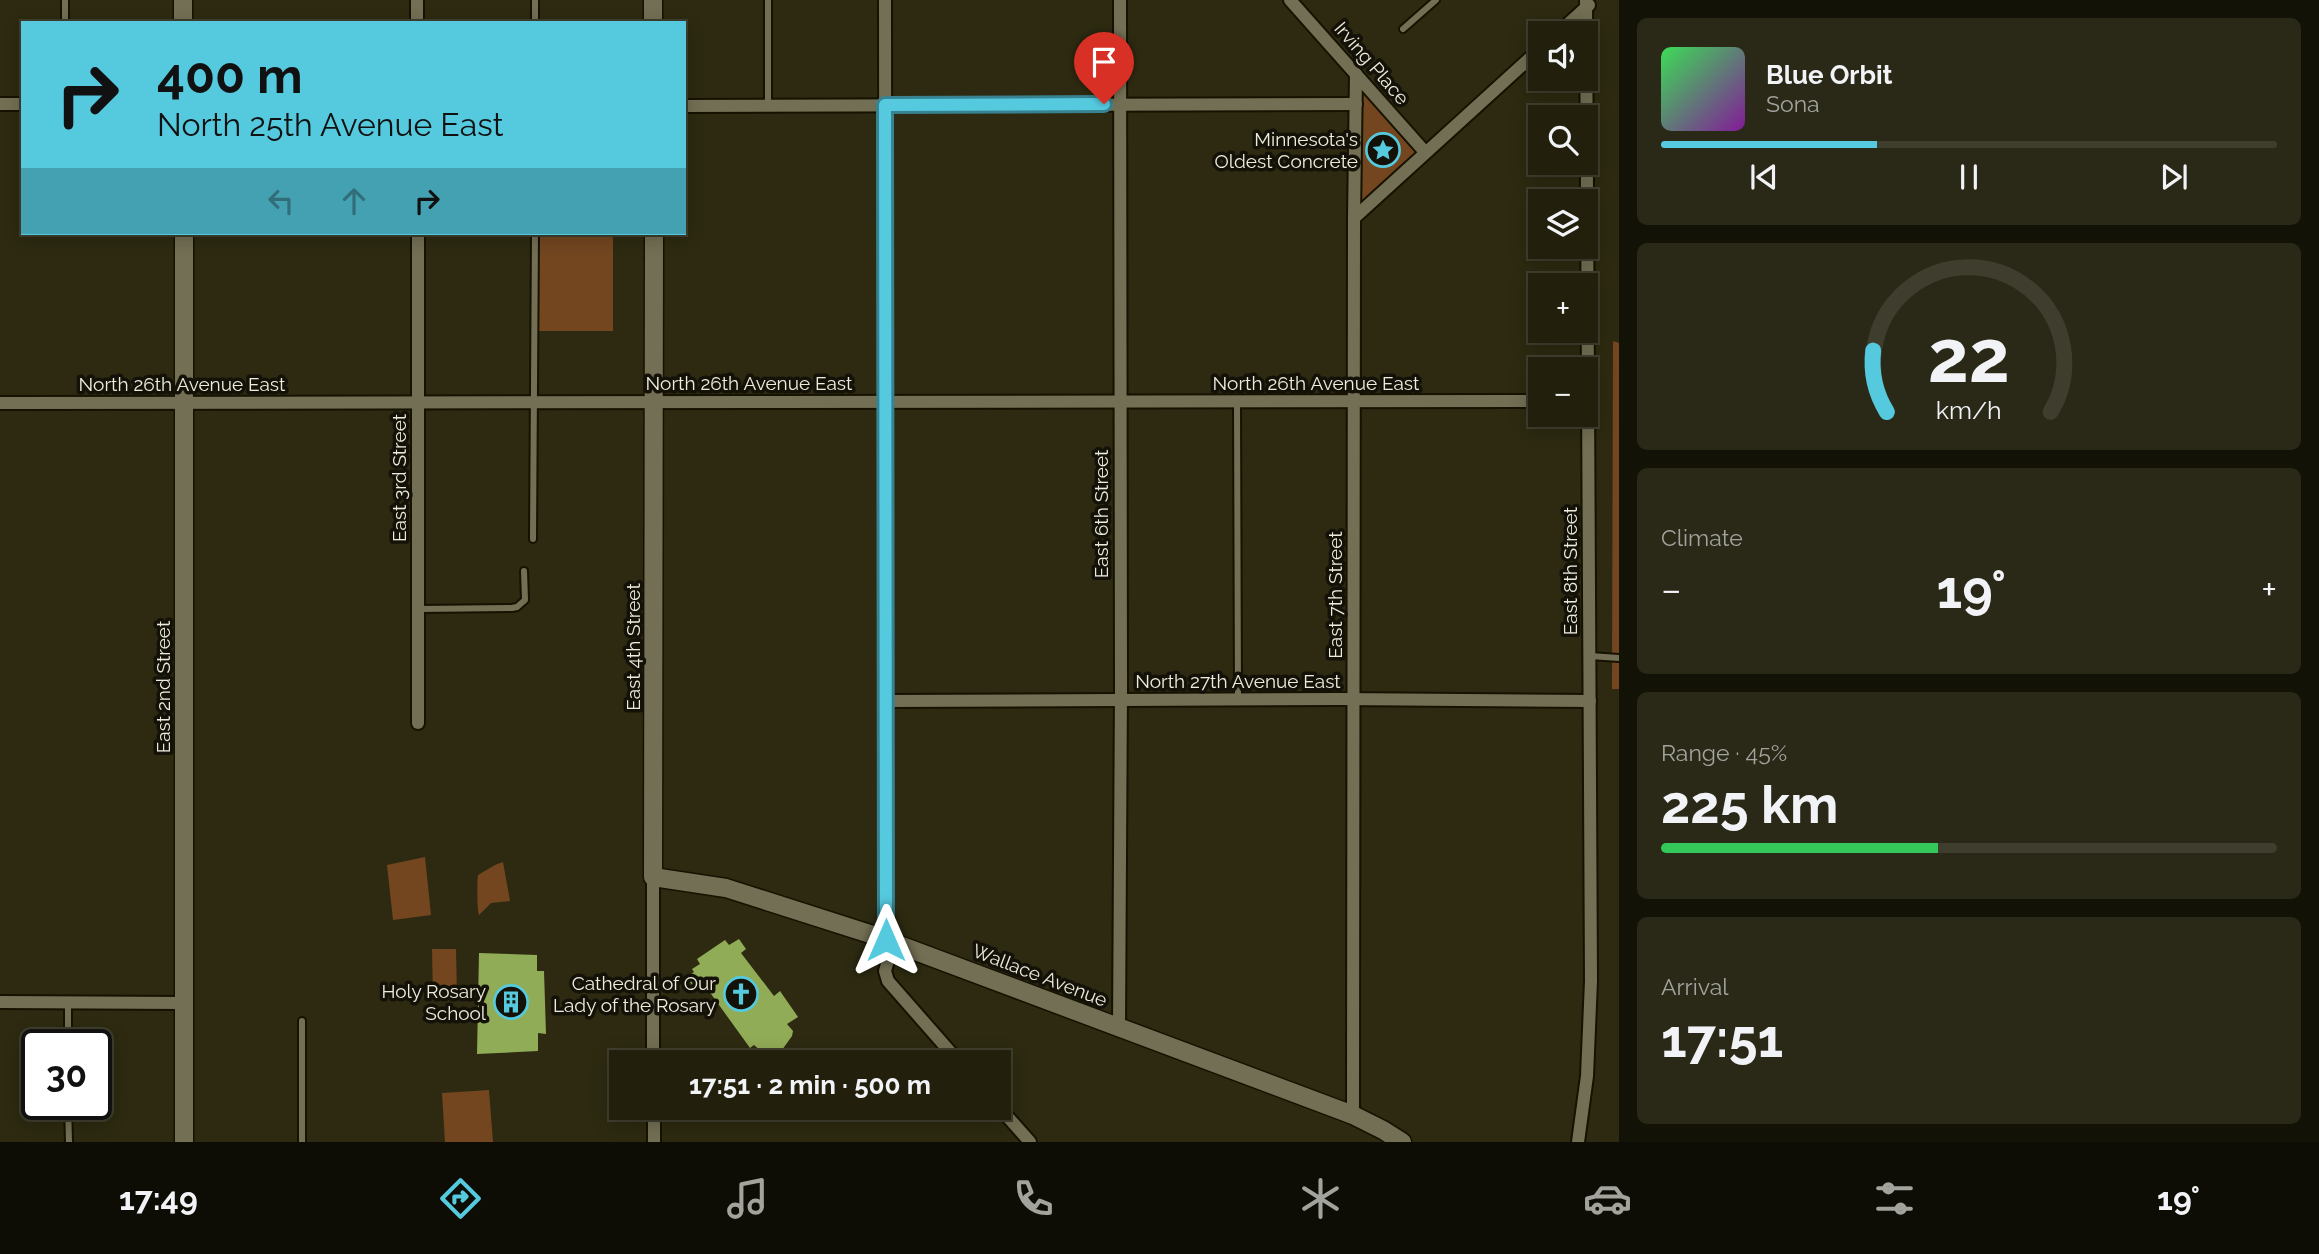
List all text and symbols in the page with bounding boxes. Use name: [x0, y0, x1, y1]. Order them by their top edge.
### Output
street label: Irving Place: [1330, 17, 1414, 109]
map controls: [1528, 21, 1598, 427]
button: sound: [1528, 21, 1598, 91]
pin: [1074, 32, 1134, 104]
icon: arrive: [1085, 43, 1123, 81]
text: 400 m: [157, 47, 303, 104]
icon: right: [42, 49, 133, 140]
text: Blue Orbit: [1766, 60, 1893, 90]
text: Sona: [1766, 90, 1820, 117]
button: search: [1528, 105, 1598, 175]
text: North 25th Avenue East: [157, 106, 503, 143]
place label: Minnesota's Oldest Concrete: [1215, 128, 1358, 172]
place icon: Minnesota's Oldest Concrete: [1364, 131, 1402, 169]
icon: previous: [1745, 158, 1783, 196]
icon: pause: [1950, 158, 1988, 196]
icon: next: [2155, 158, 2193, 196]
icon: left: [262, 182, 300, 220]
icon: ahead: [335, 182, 373, 220]
icon: right: [408, 182, 446, 220]
button: layers: [1528, 189, 1598, 259]
button: +: [1528, 273, 1598, 343]
text: 22: [1928, 315, 2010, 400]
button: −: [1528, 357, 1598, 427]
street label: North 26th Avenue East: [646, 372, 853, 394]
street label: North 26th Avenue East: [1213, 372, 1420, 394]
street label: North 26th Avenue East: [79, 373, 286, 395]
text: km/h: [1936, 395, 2002, 425]
street label: East 3rd Street: [388, 413, 410, 542]
street label: East 6th Street: [1090, 449, 1112, 578]
street label: East 8th Street: [1559, 506, 1581, 635]
text: Climate: [1661, 524, 1743, 551]
street label: East 7th Street: [1324, 531, 1346, 659]
text: 19°: [1937, 559, 2006, 620]
text: −: [1661, 567, 1681, 612]
text: +: [2261, 567, 2277, 612]
street label: East 4th Street: [622, 583, 644, 711]
street label: East 2nd Street: [152, 620, 174, 753]
street label: North 27th Avenue East: [1135, 670, 1341, 692]
text: Range · 45%: [1661, 739, 1787, 766]
text: 225 km: [1661, 774, 1838, 835]
position arrow: [849, 903, 923, 977]
street label: Wallace Avenue: [970, 939, 1110, 1011]
place label: Cathedral of Our Lady of the Rosary: [553, 972, 716, 1016]
text: Arrival: [1661, 973, 1728, 1000]
church icon: Cathedral of Our Lady of the Rosary: [722, 975, 760, 1013]
place label: Holy Rosary School: [381, 980, 487, 1024]
building icon: Holy Rosary School: [492, 983, 530, 1021]
text: 17:51: [1661, 1008, 1783, 1069]
speed limit sign: 30: [21, 1029, 112, 1120]
text: 17:51 · 2 min · 500 m: [689, 1070, 931, 1100]
icon: directions: [436, 1174, 485, 1223]
icon: music: [723, 1174, 772, 1223]
icon: phone: [1009, 1174, 1058, 1223]
icon: climate: [1296, 1174, 1345, 1223]
icon: car: [1583, 1174, 1632, 1223]
icon: filters: [1870, 1174, 1919, 1223]
text: 17:49: [119, 1180, 198, 1217]
text: 19°: [2157, 1180, 2200, 1217]

